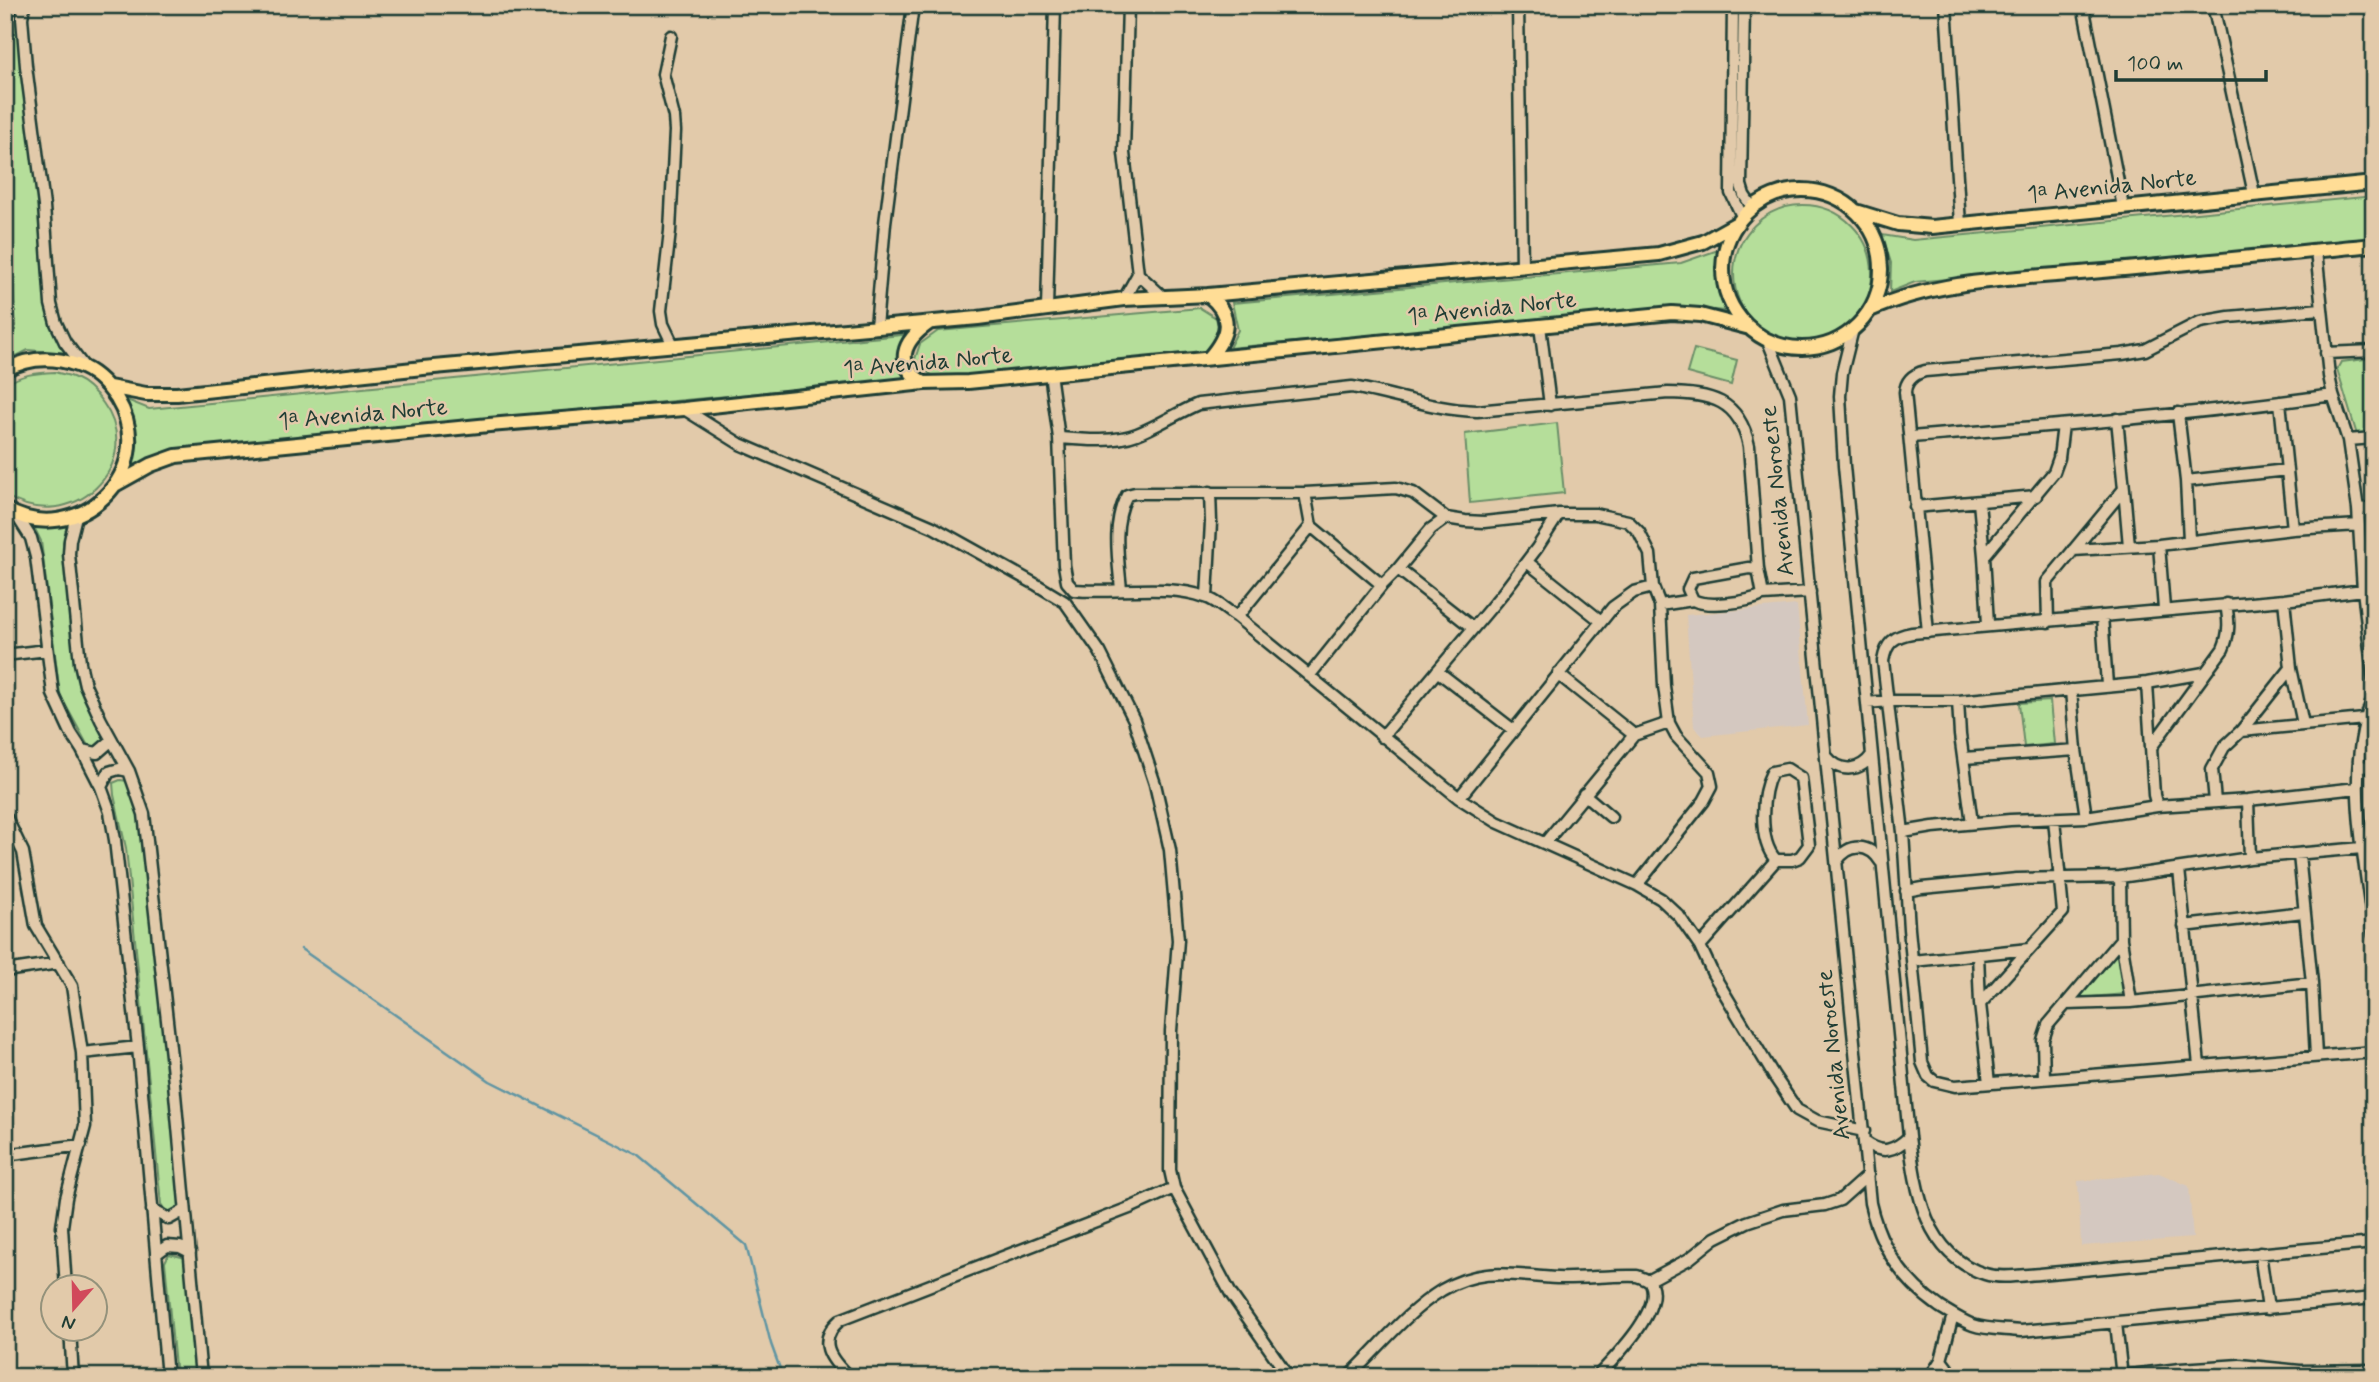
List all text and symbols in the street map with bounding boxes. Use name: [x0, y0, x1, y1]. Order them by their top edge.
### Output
scale bar: [2116, 38, 2267, 82]
text: 100 m: [2127, 50, 2183, 78]
street label: 1ᵃ Avenida Norte: [2026, 163, 2198, 211]
street label: 1ᵃ Avenida Norte: [1406, 285, 1578, 333]
street label: 1ᵃ Avenida Norte: [842, 340, 1014, 386]
street label: 1ᵃ Avenida Norte: [277, 392, 449, 438]
street label: Avenida Noroeste: [1754, 404, 1802, 578]
street label: Avenida Noroeste: [1810, 968, 1858, 1142]
north arrow: [38, 1274, 108, 1344]
text: N: [58, 1309, 79, 1336]

